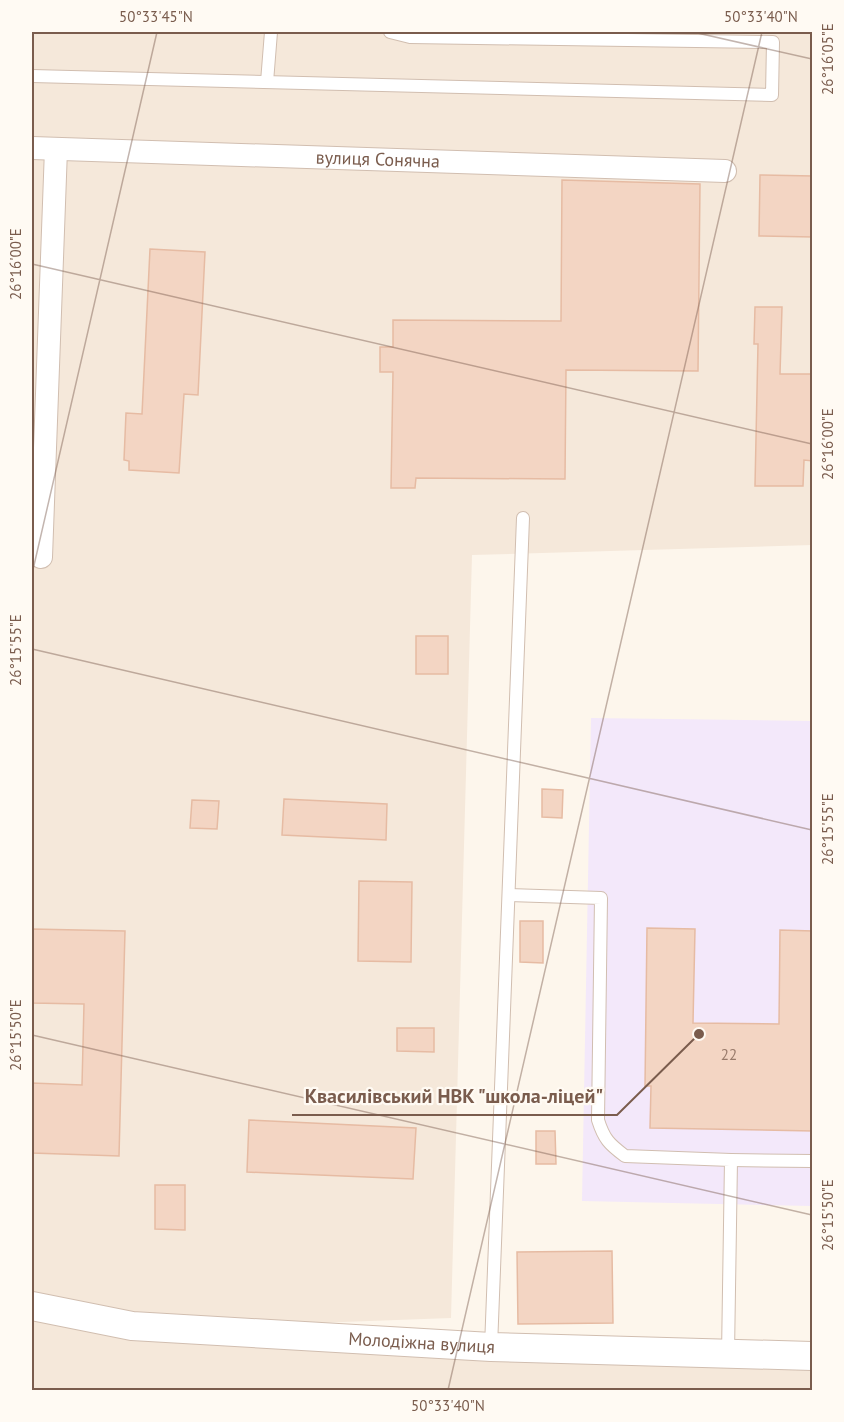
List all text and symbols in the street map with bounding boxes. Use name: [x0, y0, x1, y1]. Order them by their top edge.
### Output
text: 50°33'45"N: [119, 7, 193, 26]
text: 50°33'40"N: [724, 7, 798, 26]
text: 26°16'05"E: [818, 23, 837, 95]
street label: вулиця Сонячна: [315, 145, 440, 173]
text: 26°16'00"E: [6, 228, 25, 300]
text: 26°16'00"E: [818, 408, 837, 480]
text: 26°15'55"E: [6, 614, 25, 686]
text: 26°15'55"E: [818, 793, 837, 865]
text: 26°15'50"E: [6, 999, 25, 1071]
house number: 22: [721, 1045, 737, 1064]
callout: Квасилівський НВК "школа-ліцей": [292, 1077, 617, 1115]
text: Квасилівський НВК "школа-ліцей": [305, 1083, 603, 1109]
text: 26°15'50"E: [818, 1179, 837, 1251]
street label: Молодіжна вулиця: [348, 1327, 495, 1358]
text: 50°33'40"N: [411, 1396, 485, 1415]

